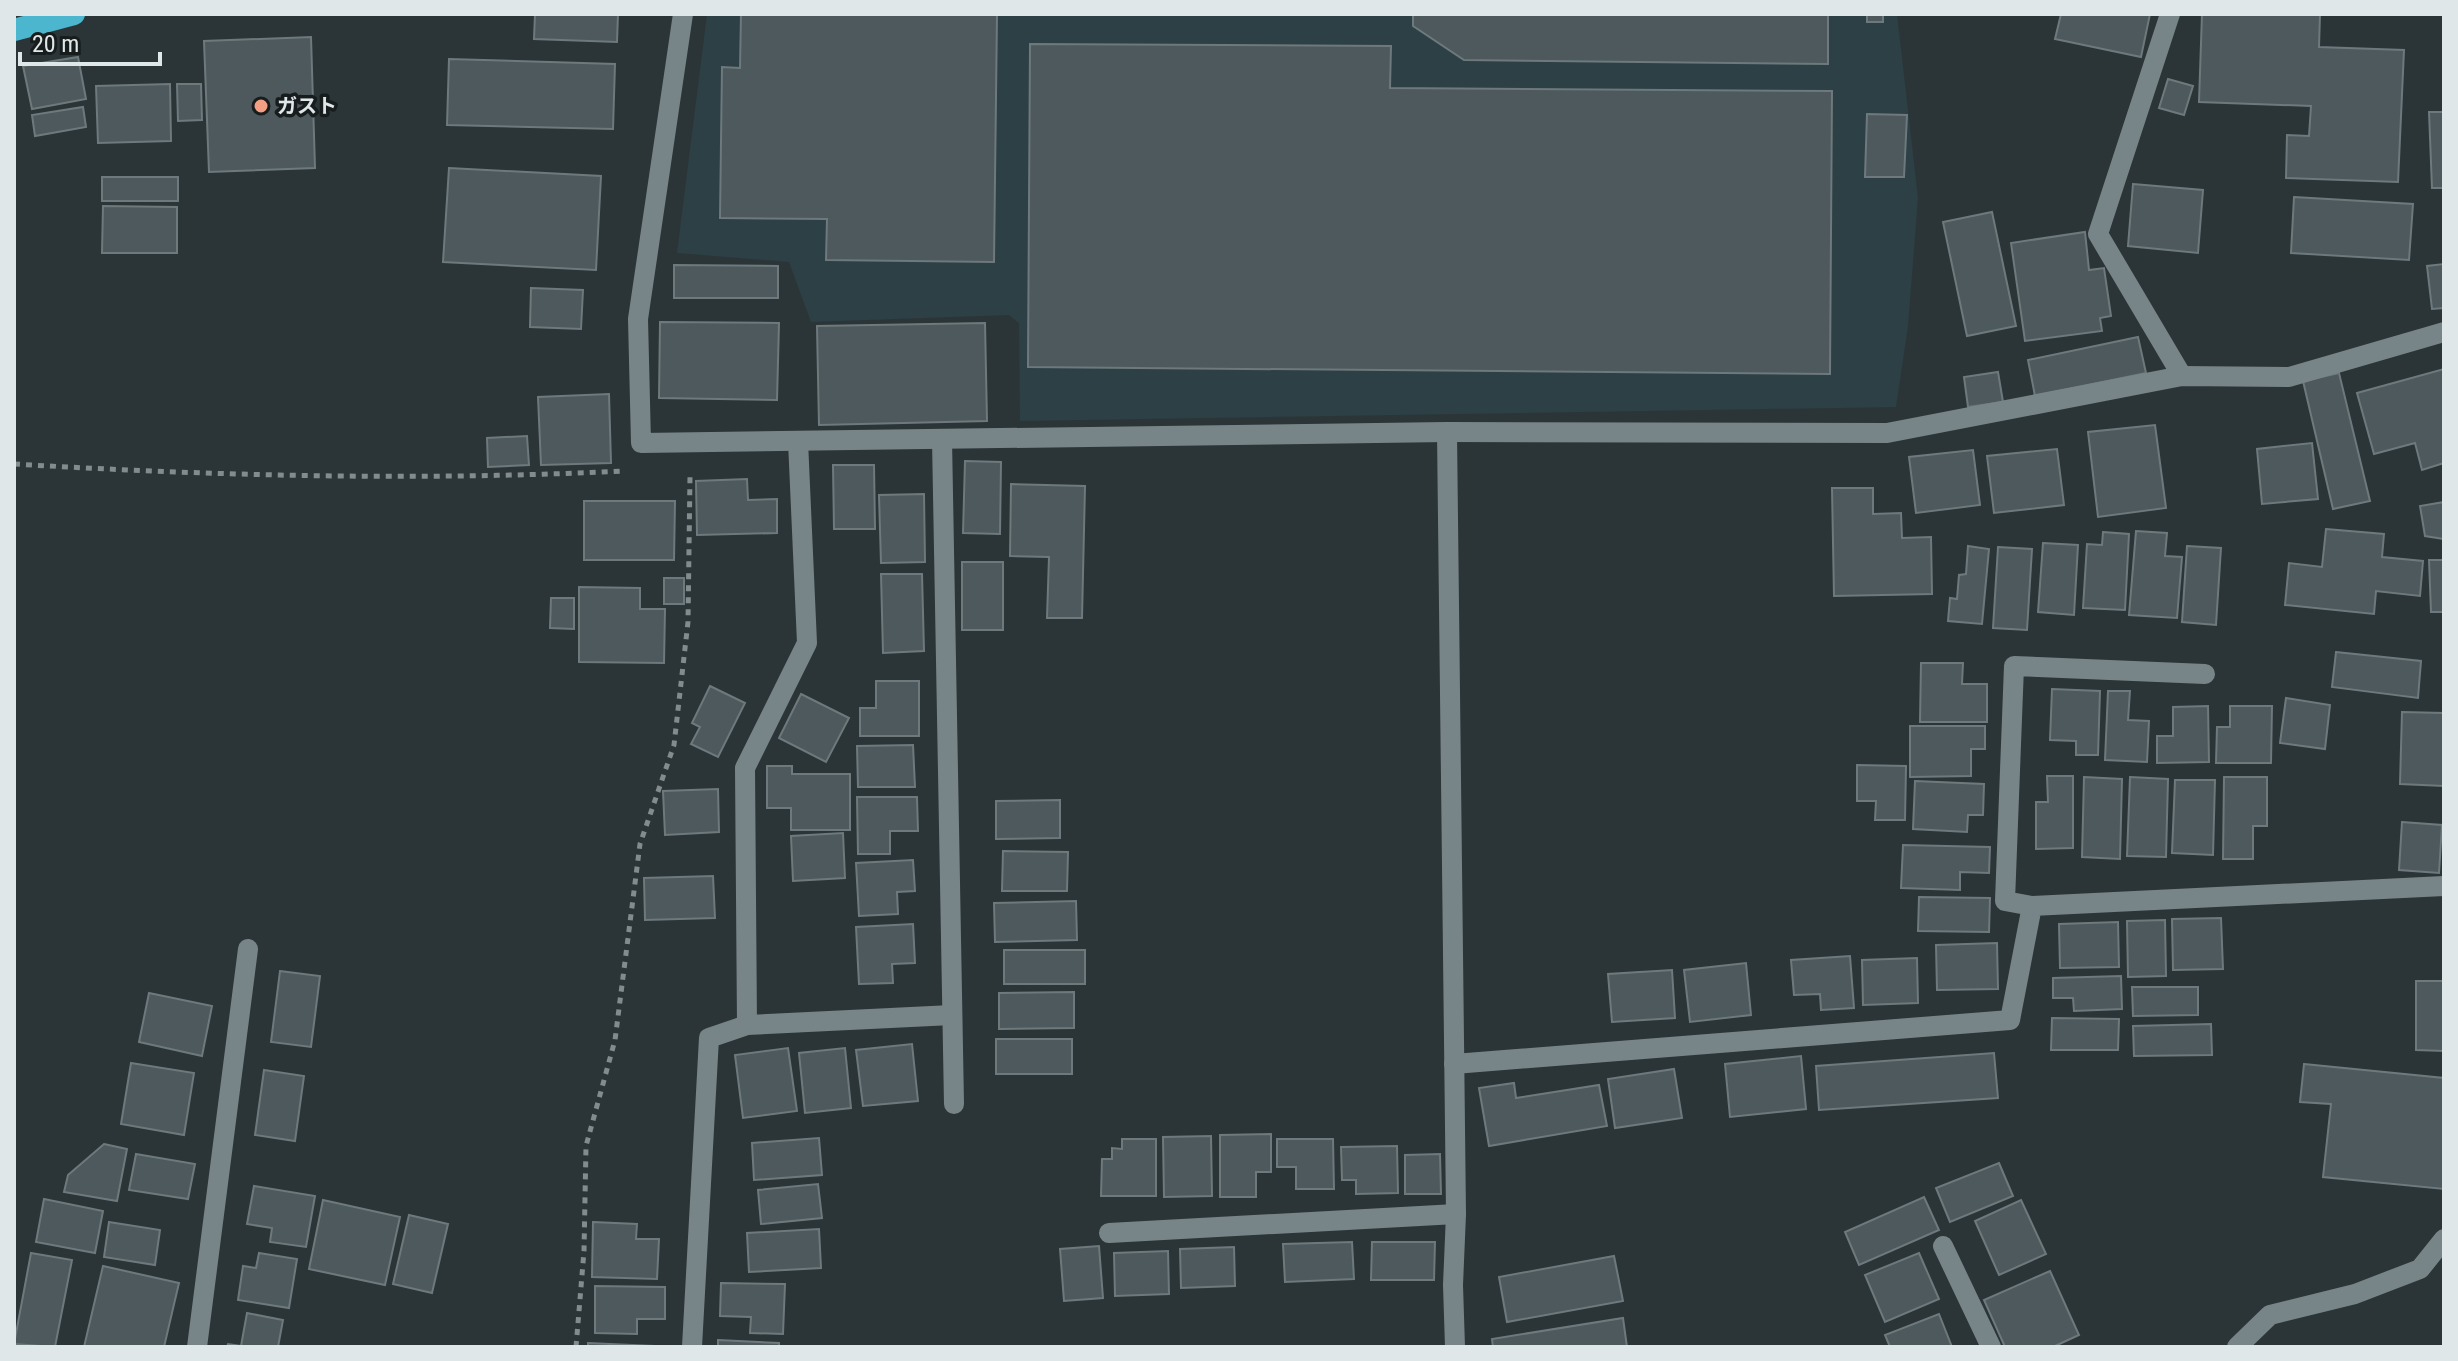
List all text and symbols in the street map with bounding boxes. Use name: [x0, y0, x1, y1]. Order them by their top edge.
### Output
scale bar: [20, 16, 160, 66]
text: 20 m: [32, 30, 79, 58]
place label: ガスト: [277, 94, 337, 118]
marker: ガスト: [252, 97, 270, 115]

